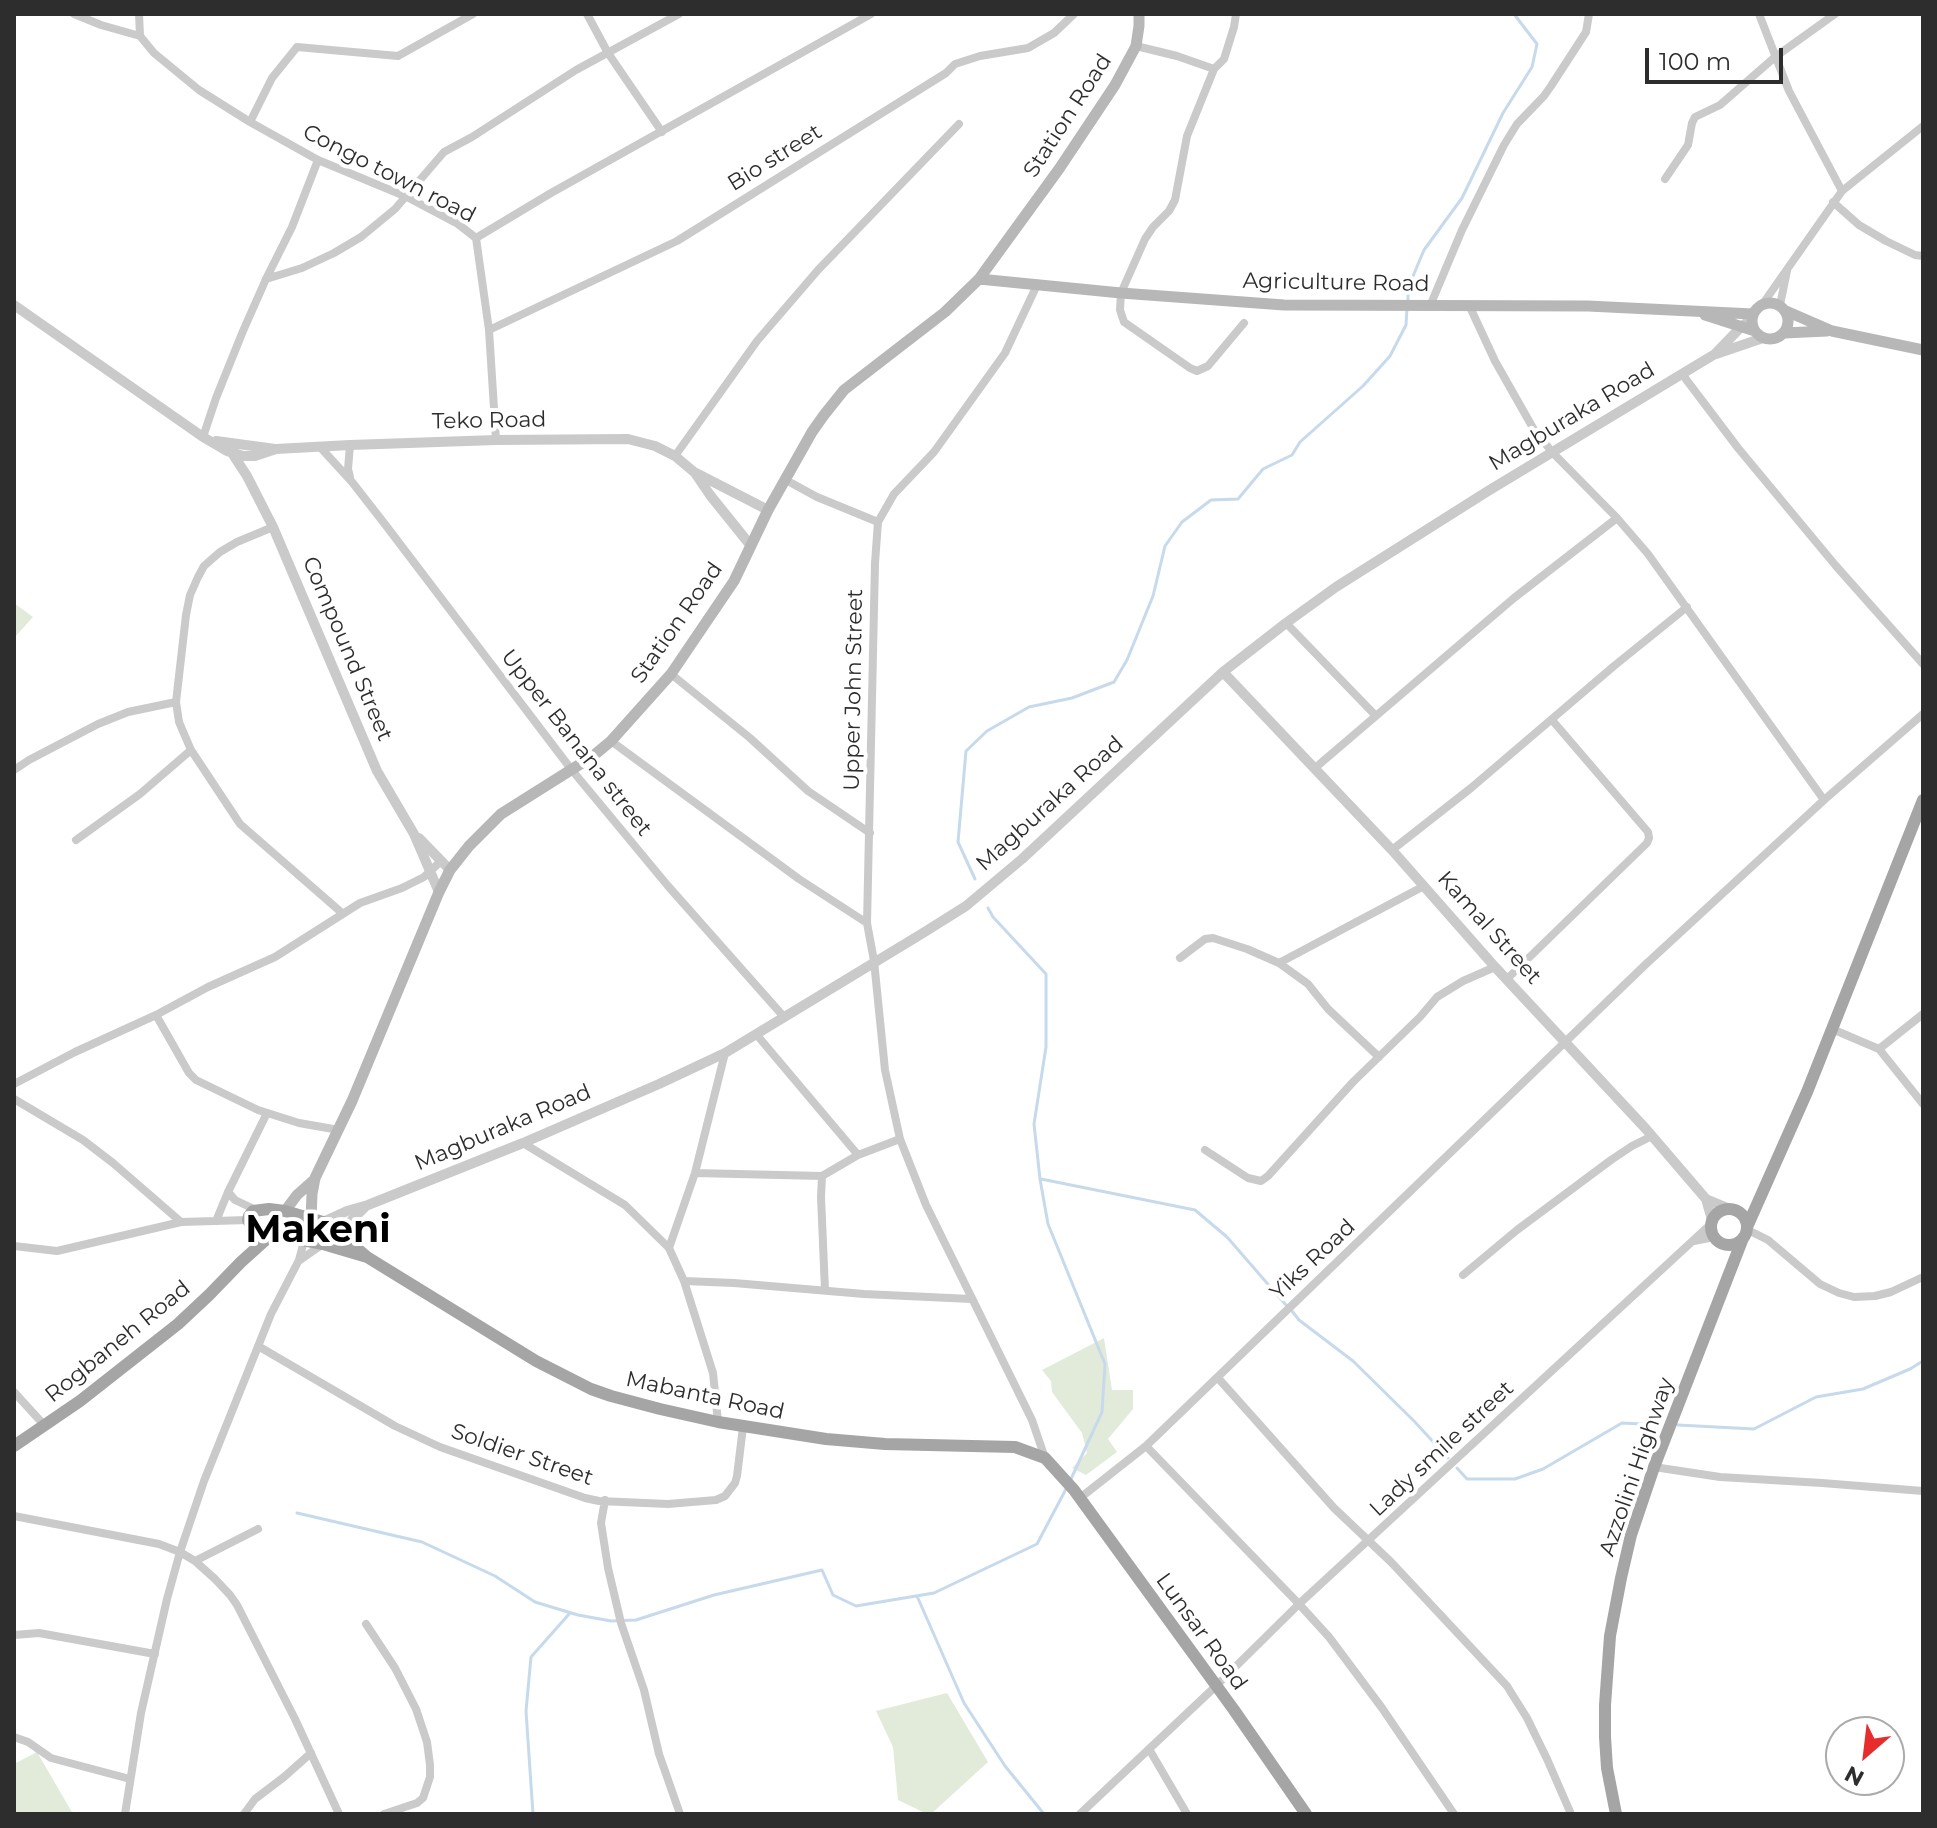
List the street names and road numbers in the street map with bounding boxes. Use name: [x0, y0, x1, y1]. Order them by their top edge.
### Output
street label: Station Road: [1018, 49, 1118, 183]
street label: Congo town road: [298, 119, 480, 229]
street label: Bio street: [723, 119, 827, 197]
street label: Agriculture Road: [1242, 268, 1430, 298]
street label: Magburaka Road: [1484, 357, 1660, 477]
street label: Teko Road: [432, 407, 546, 435]
street label: Compound Street: [296, 553, 398, 745]
street label: Station Road: [626, 557, 728, 689]
street label: Upper John Street: [839, 589, 869, 791]
street label: Upper Banana street: [495, 644, 657, 842]
street label: Magburaka Road: [971, 731, 1129, 877]
street label: Kamal Street: [1431, 866, 1547, 990]
street label: Magburaka Road: [411, 1079, 595, 1177]
street label: Yiks Road: [1265, 1214, 1361, 1306]
street label: Rogbaneh Road: [40, 1275, 196, 1409]
street label: Mabanta Road: [623, 1366, 787, 1426]
street label: Azzolini Highway: [1594, 1374, 1680, 1560]
street label: Lady smile street: [1365, 1376, 1519, 1522]
street label: Soldier Street: [448, 1418, 596, 1492]
street label: Lunsar Road: [1150, 1568, 1252, 1696]

